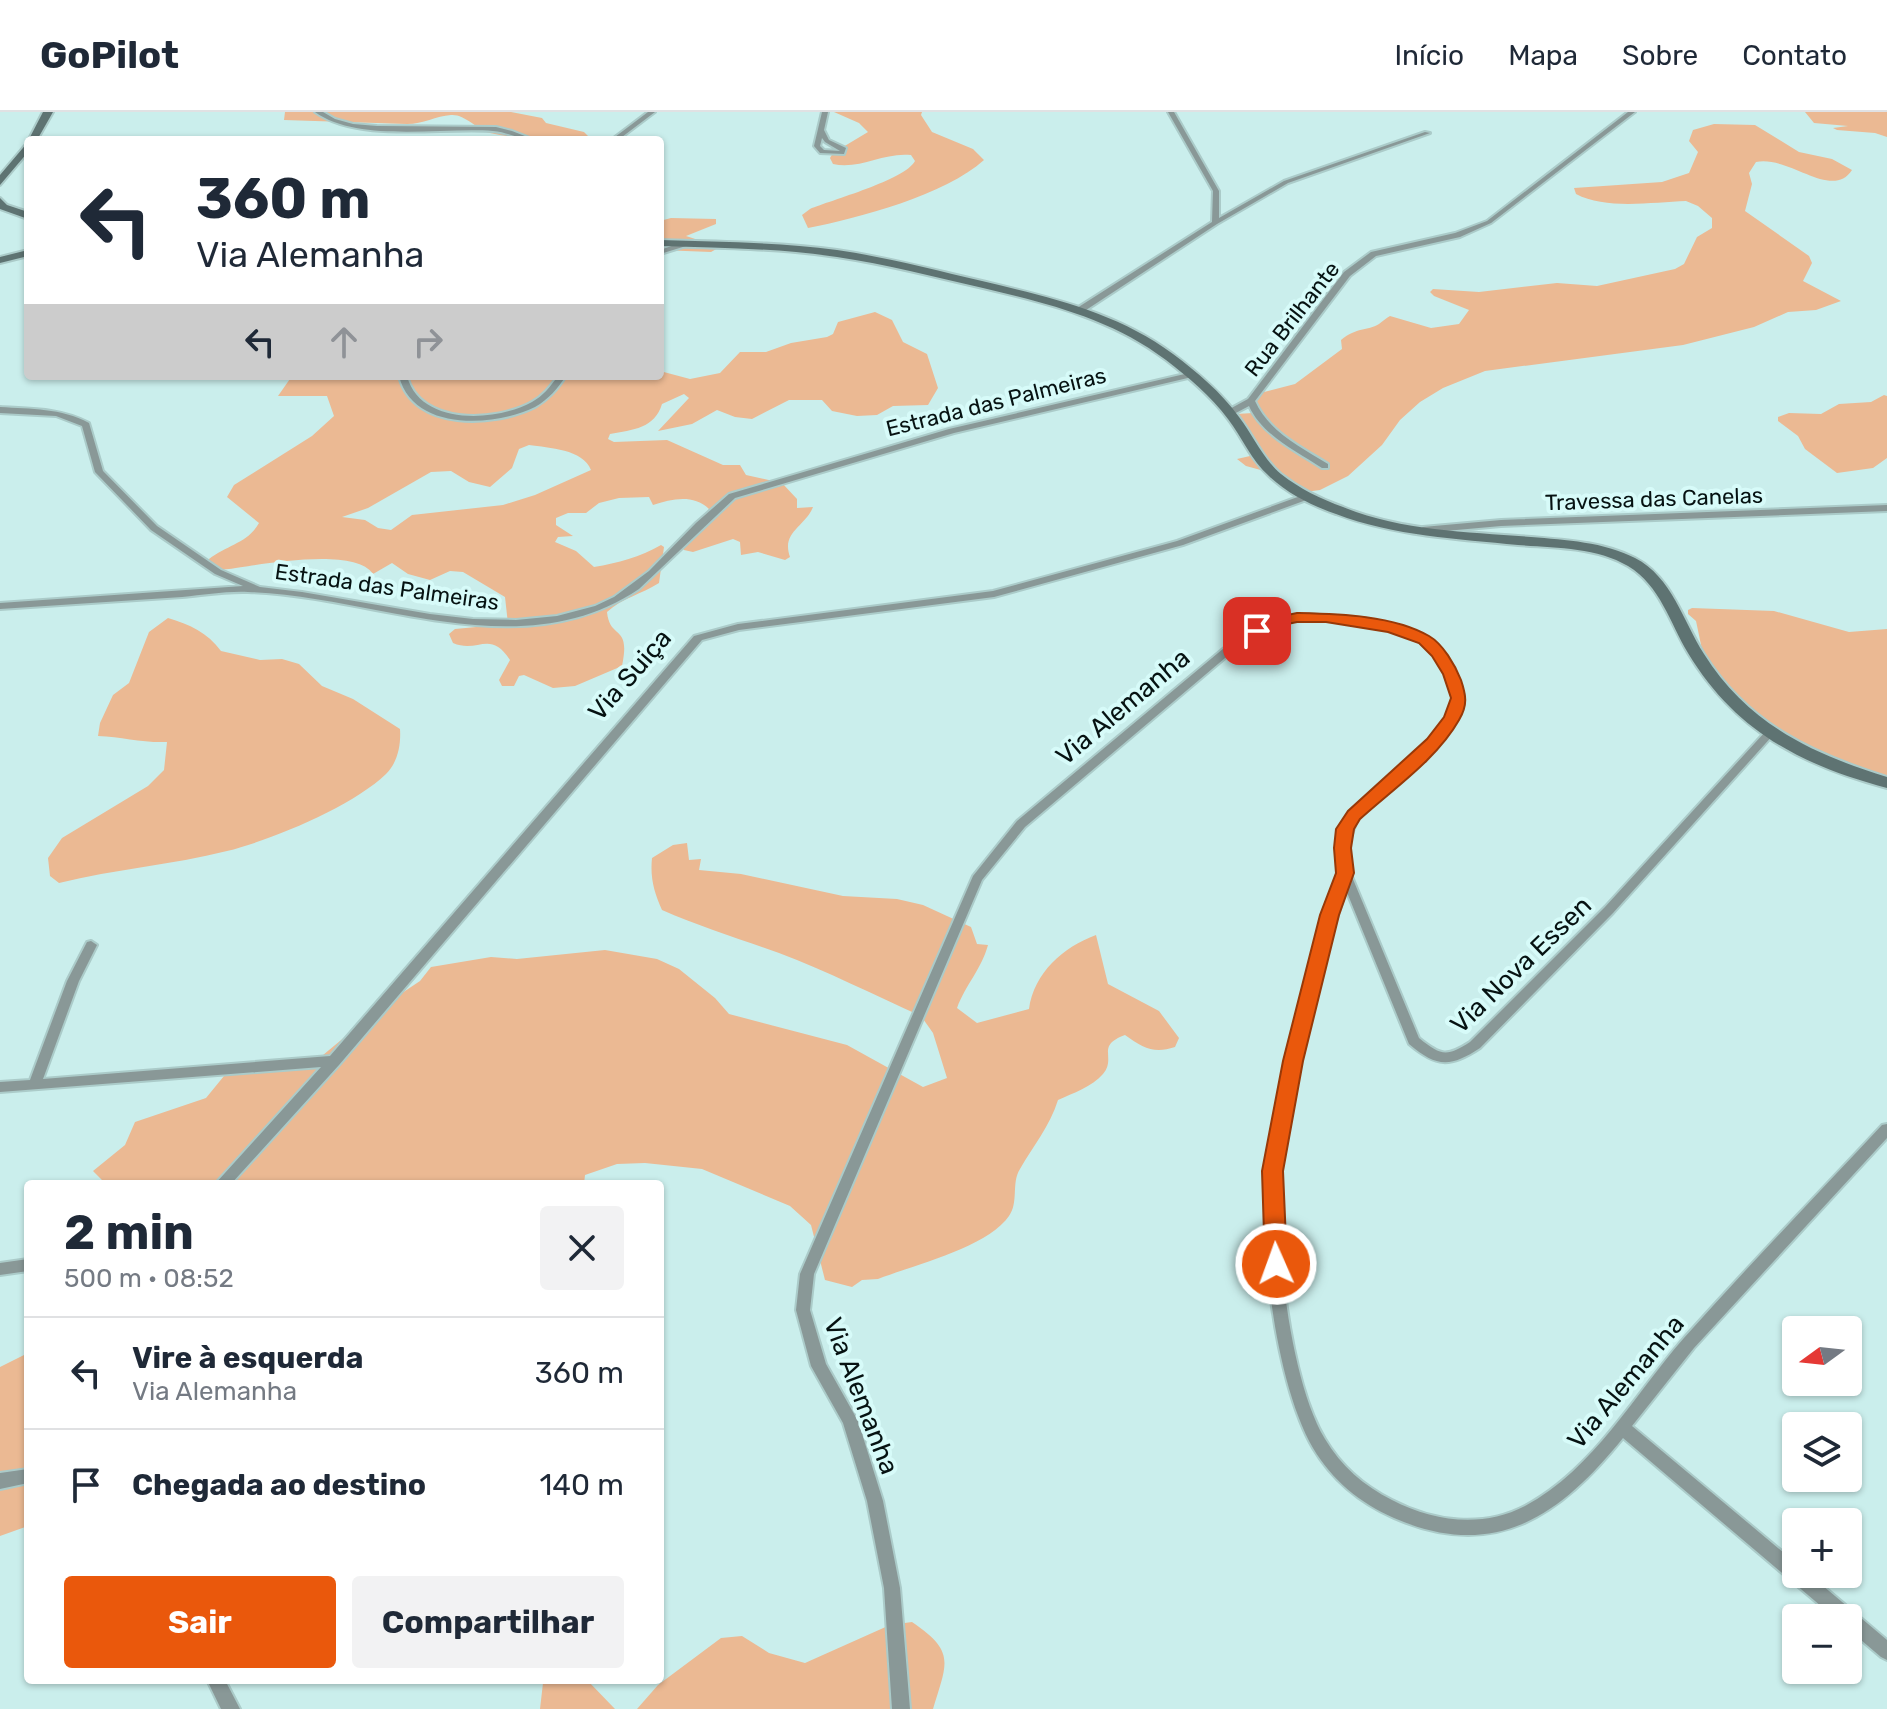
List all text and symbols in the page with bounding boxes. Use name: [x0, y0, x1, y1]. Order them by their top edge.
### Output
text: GoPilot: [40, 32, 179, 78]
text: Início: [1394, 39, 1464, 72]
text: Mapa: [1508, 39, 1578, 72]
text: Sobre: [1622, 39, 1698, 72]
text: Contato: [1742, 39, 1847, 72]
text: 360 m: [196, 166, 371, 232]
icon: left: [64, 168, 168, 272]
text: Via Alemanha: [196, 233, 424, 276]
street label: Rua Brilhante: [1239, 256, 1345, 382]
icon: left: [238, 320, 282, 364]
icon: ahead: [322, 320, 366, 364]
icon: right: [406, 320, 450, 364]
street label: Estrada das Palmeiras: [883, 362, 1109, 442]
street label: Travessa das Canelas: [1545, 482, 1763, 516]
street label: Estrada das Palmeiras: [273, 558, 501, 616]
pin: [1223, 597, 1291, 665]
icon: arrive: [1235, 609, 1279, 653]
street label: Via Suiça: [582, 623, 678, 727]
street label: Via Alemanha: [1050, 642, 1196, 772]
street label: Via Nova Essen: [1444, 890, 1598, 1040]
text: 2 min: [64, 1204, 194, 1261]
button: close: [540, 1206, 624, 1290]
position arrow: [1234, 1222, 1318, 1306]
text: 500 m · 08:52: [64, 1263, 234, 1294]
street label: Via Alemanha: [1561, 1309, 1691, 1455]
street label: Via Alemanha: [817, 1313, 905, 1479]
north arrow: [1782, 1316, 1862, 1396]
map controls: [1782, 1316, 1862, 1684]
text: Vire à esquerda: [132, 1340, 363, 1376]
icon: left: [64, 1351, 108, 1395]
text: 360 m: [535, 1355, 624, 1391]
text: Via Alemanha: [132, 1376, 297, 1407]
button: layers: [1782, 1412, 1862, 1492]
icon: arrive: [64, 1463, 108, 1507]
text: Chegada ao destino: [132, 1467, 426, 1503]
text: 140 m: [539, 1467, 624, 1503]
button: +: [1782, 1508, 1862, 1588]
button: Sair: [64, 1576, 336, 1668]
button: Compartilhar: [352, 1576, 624, 1668]
button: −: [1782, 1604, 1862, 1684]

